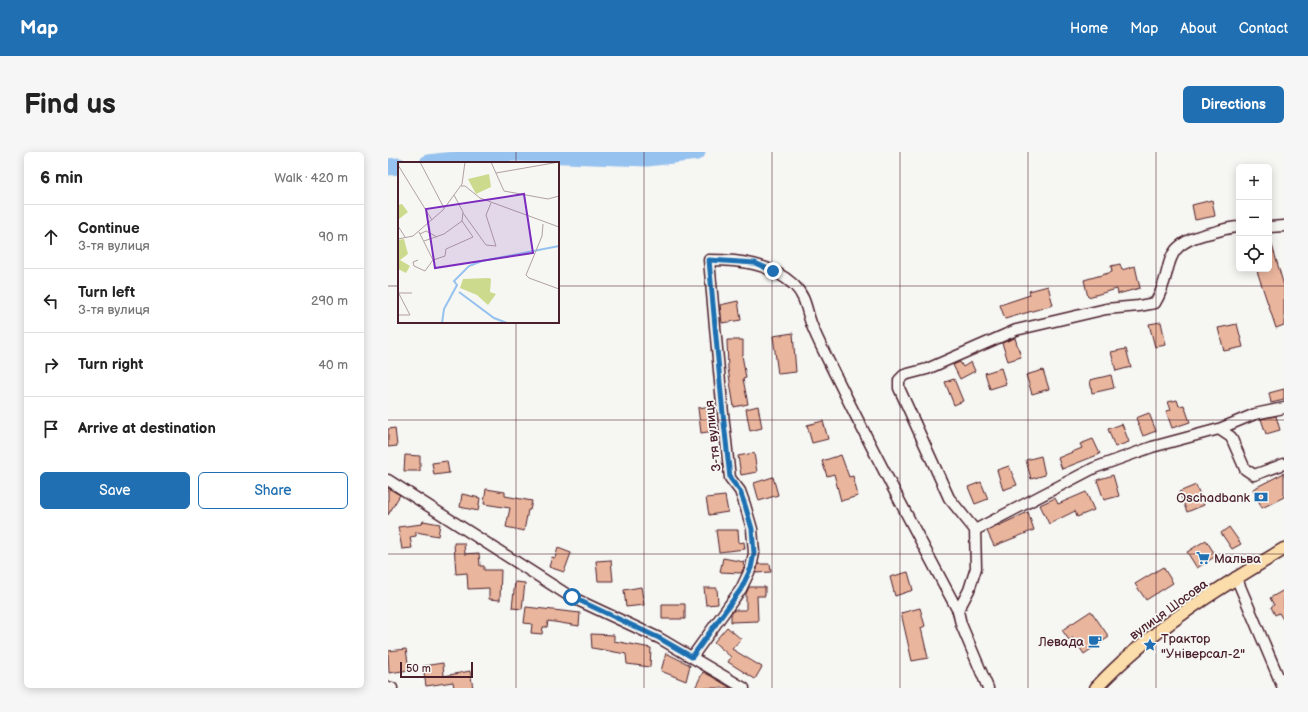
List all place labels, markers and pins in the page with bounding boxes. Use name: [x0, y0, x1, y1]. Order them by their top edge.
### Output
bank icon: Oschadbank: [1253, 489, 1269, 505]
place label: Oschadbank: [1176, 490, 1251, 506]
supermarket icon: Мальва: [1195, 550, 1211, 566]
place label: Мальва: [1214, 551, 1261, 567]
place label: Трактор "Універсал-2": [1161, 631, 1245, 662]
cafe icon: Левада: [1087, 633, 1103, 649]
place label: Левада: [1037, 634, 1084, 650]
place icon: Трактор "Універсал-2": [1142, 637, 1158, 653]

